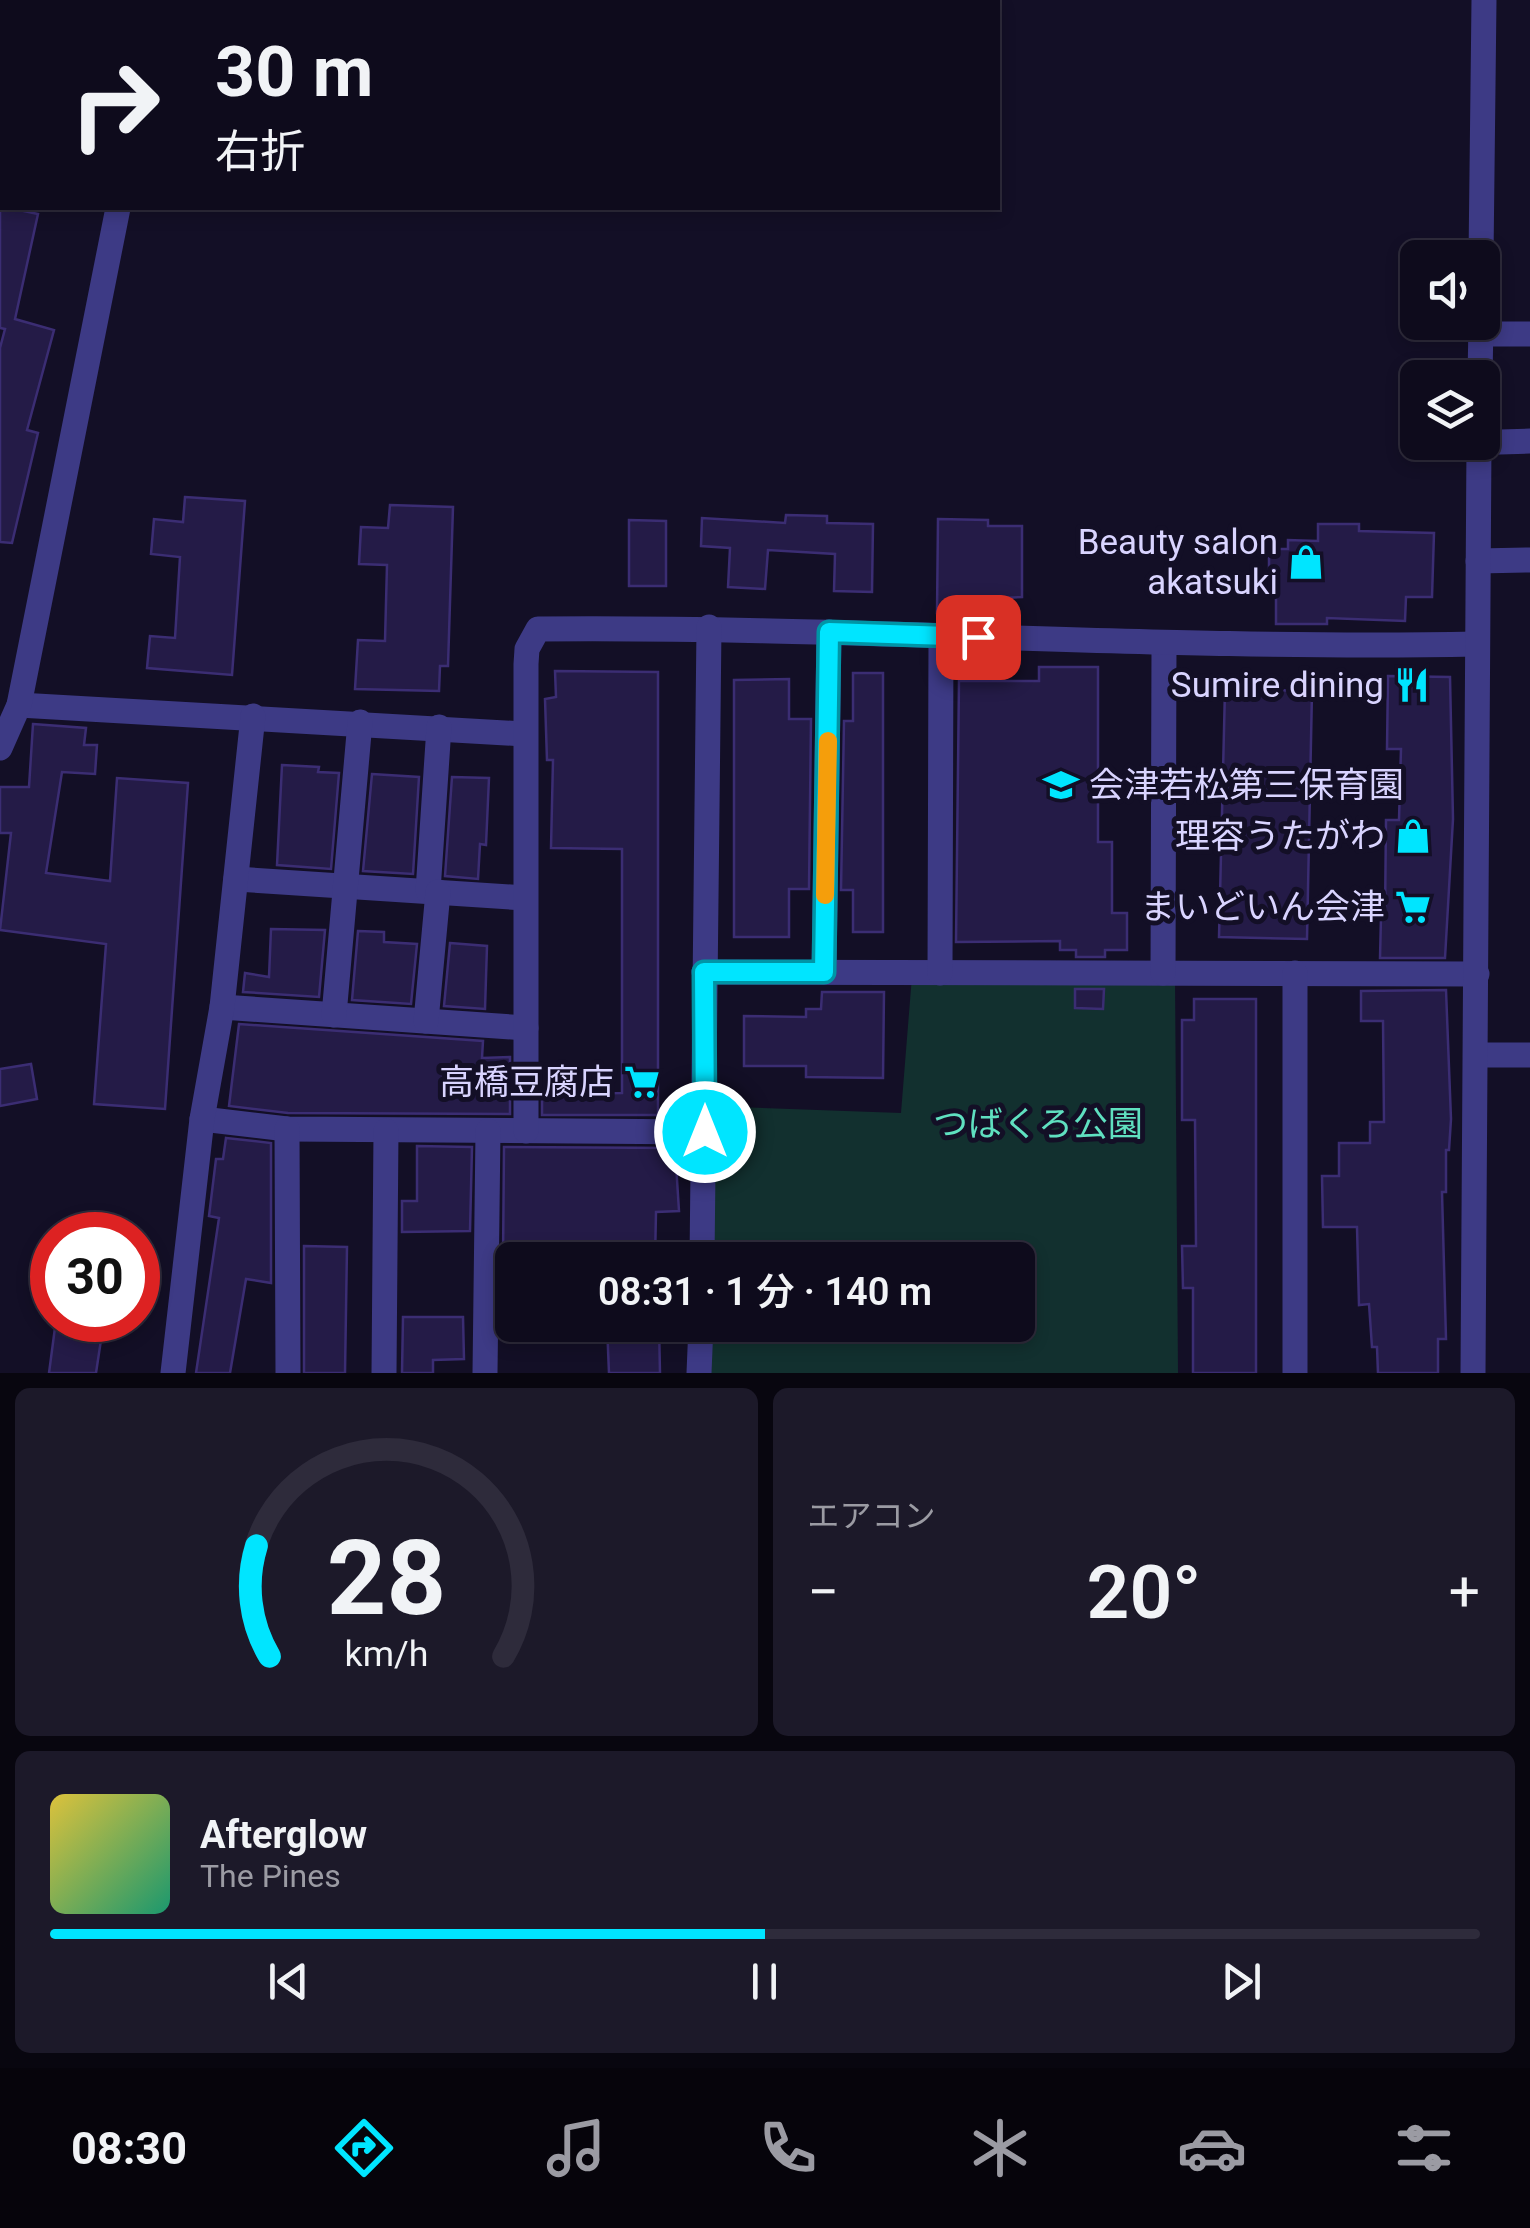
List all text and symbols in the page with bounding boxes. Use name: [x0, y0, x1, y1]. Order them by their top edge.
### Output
text: 30 m: [215, 31, 373, 113]
icon: right: [50, 40, 180, 170]
text: 右折: [215, 125, 305, 178]
map controls: [1400, 240, 1500, 460]
button: sound: [1400, 240, 1500, 340]
button: layers: [1400, 360, 1500, 460]
place label: Beauty salon akatsuki: [1078, 522, 1278, 603]
shop icon: Beauty salon akatsuki: [1287, 543, 1325, 581]
pin: [936, 595, 1021, 680]
icon: arrive: [951, 610, 1006, 665]
place label: Sumire dining: [1171, 665, 1384, 706]
restaurant icon: Sumire dining: [1393, 666, 1431, 704]
place label: 会津若松第三保育園: [1089, 765, 1404, 806]
school or university icon: 会津若松第三保育園: [1042, 766, 1080, 804]
place label: 理容うたがわ: [1175, 816, 1385, 857]
shop icon: 理容うたがわ: [1394, 817, 1432, 855]
place label: まいどいん会津: [1140, 887, 1385, 928]
supermarket icon: まいどいん会津: [1394, 888, 1432, 926]
place label: 高橋豆腐店: [439, 1062, 614, 1103]
supermarket icon: 高橋豆腐店: [623, 1063, 661, 1101]
position arrow: [653, 1080, 757, 1184]
park label: つばくろ公園: [933, 1104, 1143, 1145]
speed limit sign: 30: [30, 1212, 160, 1342]
text: 08:31 · 1 分 · 140 m: [598, 1270, 932, 1314]
text: エアコン: [808, 1497, 936, 1535]
text: 28: [327, 1518, 446, 1639]
text: 20°: [1087, 1548, 1201, 1636]
text: −: [808, 1560, 839, 1624]
text: +: [1449, 1560, 1480, 1624]
text: km/h: [344, 1633, 428, 1675]
text: Afterglow: [200, 1813, 367, 1857]
text: The Pines: [200, 1857, 341, 1895]
icon: previous: [261, 1954, 316, 2009]
icon: pause: [737, 1954, 792, 2009]
icon: next: [1214, 1954, 1269, 2009]
icon: directions: [329, 2113, 399, 2183]
icon: music: [541, 2113, 611, 2183]
icon: phone: [753, 2113, 823, 2183]
icon: climate: [965, 2113, 1035, 2183]
icon: car: [1177, 2113, 1247, 2183]
icon: filters: [1389, 2113, 1459, 2183]
text: 08:30: [71, 2122, 187, 2175]

